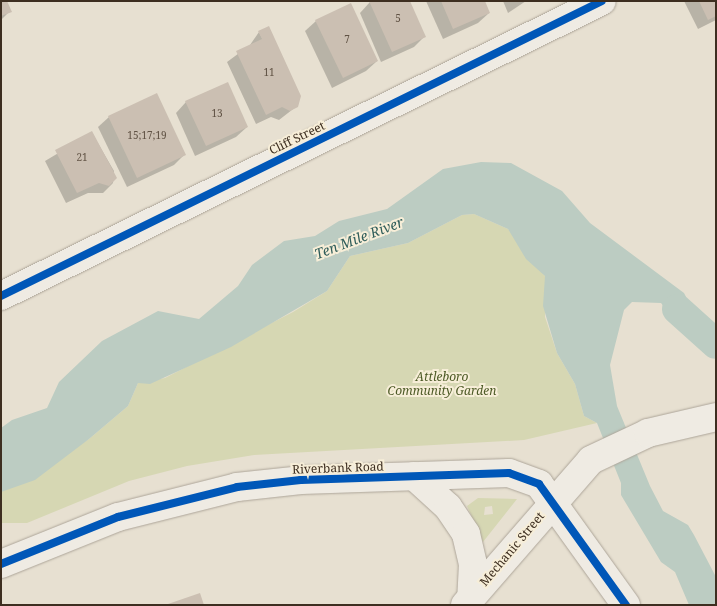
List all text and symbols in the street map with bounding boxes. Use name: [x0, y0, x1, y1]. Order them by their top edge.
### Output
house number: 5: [395, 13, 401, 25]
house number: 7: [344, 34, 350, 46]
house number: 11: [263, 67, 275, 79]
house number: 13: [211, 108, 223, 120]
street label: Cliff Street: [267, 118, 327, 158]
house number: 15;17;19: [127, 130, 167, 142]
house number: 21: [76, 152, 88, 164]
water label: Ten Mile River: [312, 213, 406, 263]
park label: Attleboro Community Garden: [388, 370, 496, 398]
street label: Riverbank Road: [292, 459, 384, 477]
street label: Mechanic Street: [477, 509, 547, 589]

